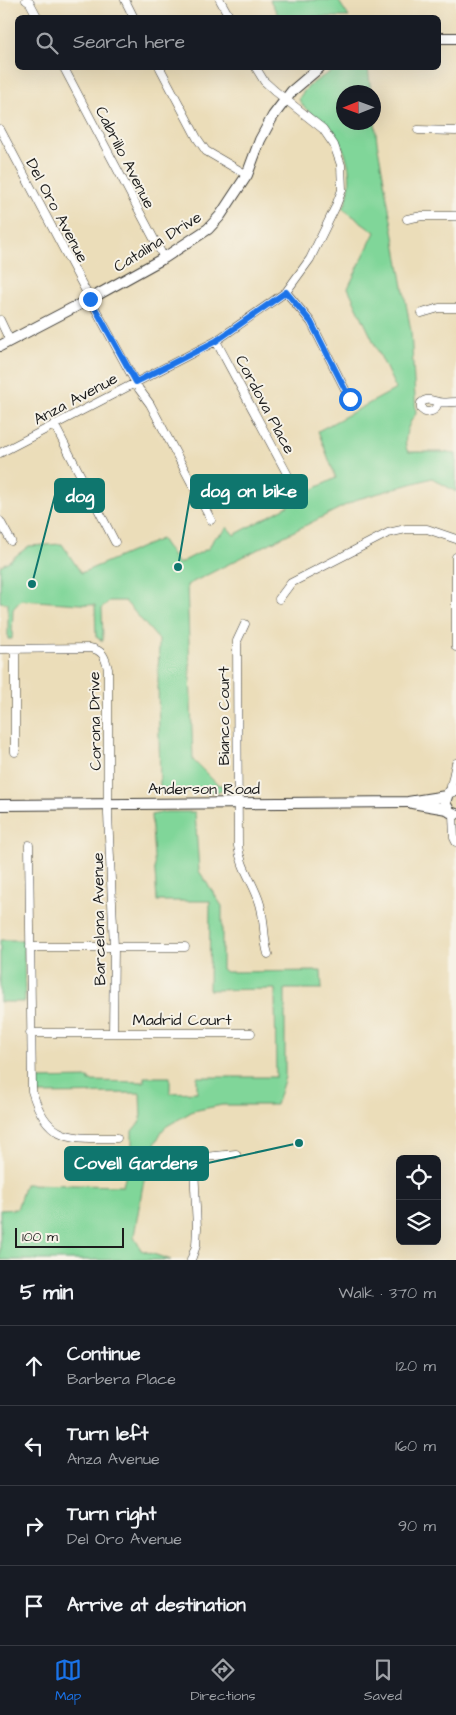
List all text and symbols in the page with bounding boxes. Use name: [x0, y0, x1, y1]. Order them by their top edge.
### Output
search box: [15, 15, 441, 70]
icon: search: [33, 29, 61, 57]
text: Search here: [73, 29, 185, 56]
north arrow: [336, 85, 381, 130]
street label: Cabrillo Avenue: [90, 103, 161, 213]
street label: Del Oro Avenue: [20, 155, 94, 267]
street label: Catalina Drive: [109, 206, 206, 278]
route end: [79, 288, 102, 311]
street label: Cordova Place: [230, 351, 301, 458]
street label: Anza Avenue: [29, 367, 122, 430]
route start: [339, 388, 362, 411]
callout: dog on bike: [191, 475, 307, 508]
callout: dog: [55, 479, 104, 512]
text: dog on bike: [200, 479, 297, 505]
text: dog: [65, 484, 95, 510]
street label: Bianco Court: [213, 666, 235, 766]
street label: Corona Drive: [83, 671, 107, 771]
street label: Anderson Road: [148, 778, 260, 800]
street label: Barcelona Avenue: [87, 852, 111, 986]
street label: Madrid Court: [132, 1009, 232, 1031]
callout: Covell Gardens: [65, 1147, 208, 1180]
text: Covell Gardens: [74, 1151, 198, 1176]
map controls: [396, 1155, 441, 1245]
button: locate: [396, 1155, 441, 1200]
button: layers: [396, 1200, 441, 1245]
scale bar: [15, 1225, 124, 1248]
text: 100 m: [22, 1227, 58, 1247]
text: 5 min: [20, 1278, 73, 1307]
text: Walk · 370 m: [338, 1282, 436, 1304]
text: Continue: [67, 1341, 141, 1368]
icon: ahead: [20, 1352, 48, 1380]
text: 120 m: [396, 1355, 436, 1377]
text: Barbera Place: [67, 1368, 176, 1390]
text: Turn left: [67, 1421, 148, 1448]
icon: left: [20, 1432, 48, 1460]
text: 160 m: [395, 1435, 436, 1457]
text: Anza Avenue: [67, 1448, 160, 1470]
text: Turn right: [67, 1501, 156, 1528]
icon: right: [20, 1512, 48, 1540]
text: 90 m: [398, 1515, 436, 1537]
text: Del Oro Avenue: [67, 1528, 182, 1550]
icon: arrive: [20, 1592, 48, 1620]
text: Arrive at destination: [67, 1592, 246, 1619]
tab: Map: [54, 1656, 82, 1706]
tab: Directions: [190, 1656, 255, 1706]
tab: Saved: [364, 1656, 402, 1706]

